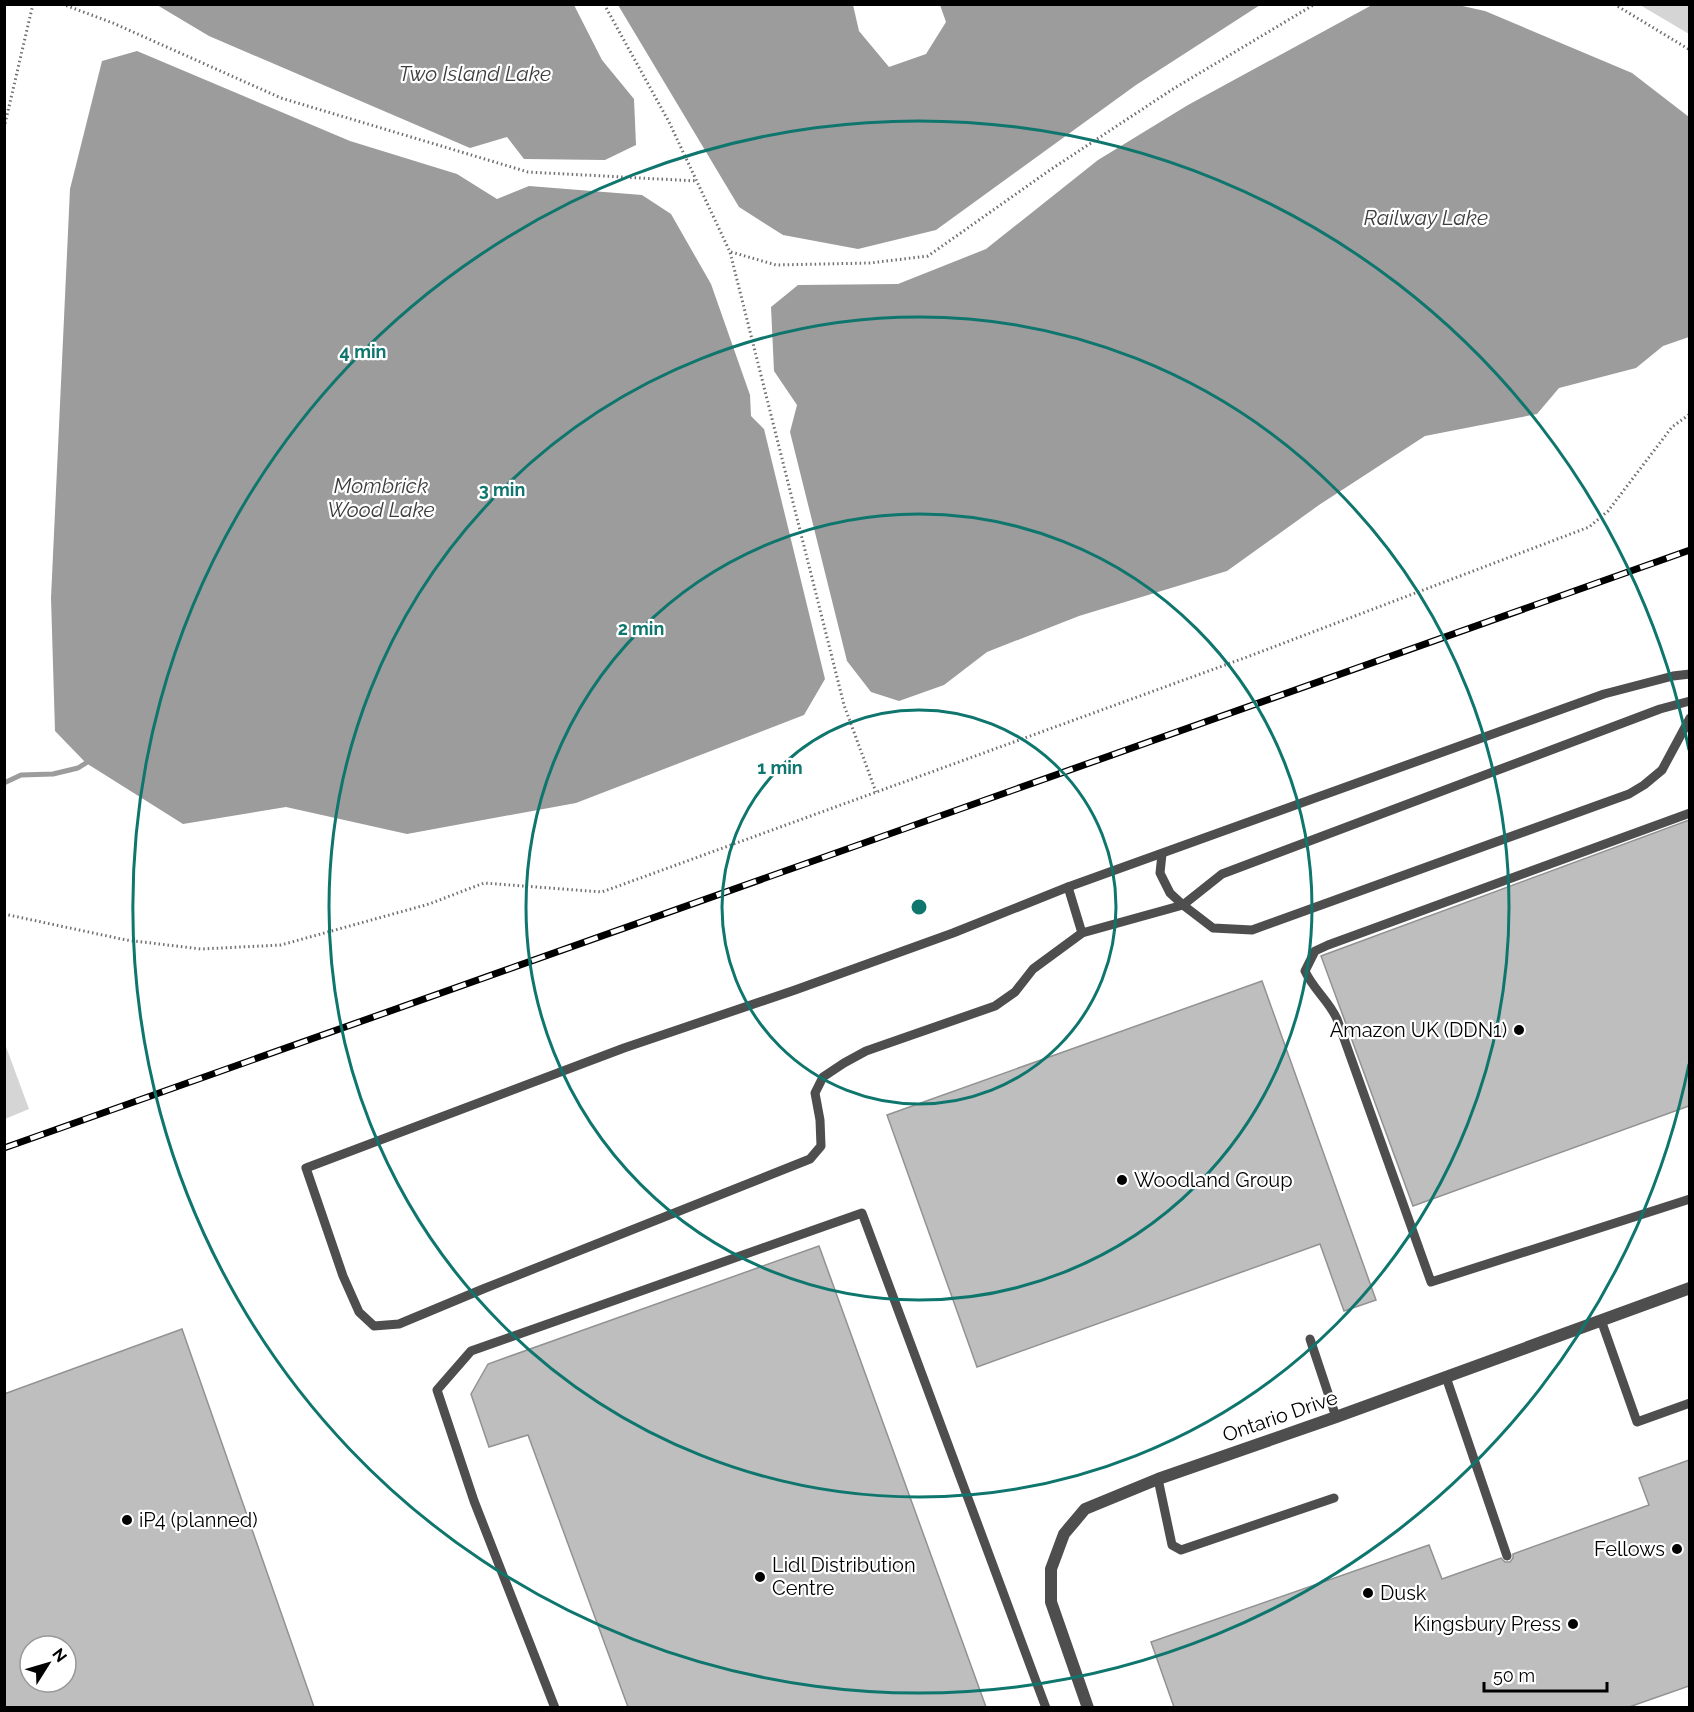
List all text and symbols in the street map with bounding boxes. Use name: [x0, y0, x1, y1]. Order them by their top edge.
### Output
water label: Two Island Lake: [399, 61, 551, 86]
water label: Railway Lake: [1364, 205, 1488, 230]
text: 4 min: [340, 341, 386, 362]
water label: Mombrick Wood Lake: [327, 473, 435, 522]
text: 3 min: [479, 479, 525, 500]
text: 2 min: [618, 618, 664, 639]
text: 1 min: [757, 757, 803, 778]
centre of rings: [909, 897, 929, 917]
place label: Amazon UK (DDN1): [1330, 1018, 1507, 1042]
marker: Amazon UK (DDN1): [1512, 1023, 1526, 1037]
place label: Woodland Group: [1134, 1168, 1293, 1192]
marker: Woodland Group: [1115, 1173, 1129, 1187]
street label: Ontario Drive: [1219, 1385, 1341, 1447]
place label: iP4 (planned): [139, 1508, 258, 1532]
marker: iP4 (planned): [120, 1513, 134, 1527]
place label: Fellows: [1594, 1537, 1665, 1561]
marker: Fellows: [1670, 1542, 1684, 1556]
place label: Lidl Distribution Centre: [772, 1553, 916, 1600]
marker: Lidl Distribution Centre: [753, 1570, 767, 1584]
place label: Dusk: [1380, 1581, 1427, 1605]
marker: Dusk: [1361, 1586, 1375, 1600]
place label: Kingsbury Press: [1413, 1612, 1561, 1636]
marker: Kingsbury Press: [1566, 1617, 1580, 1631]
north arrow: [18, 1634, 78, 1694]
text: N: [48, 1645, 71, 1666]
scale bar: [1484, 1655, 1607, 1693]
text: 50 m: [1493, 1665, 1535, 1686]

